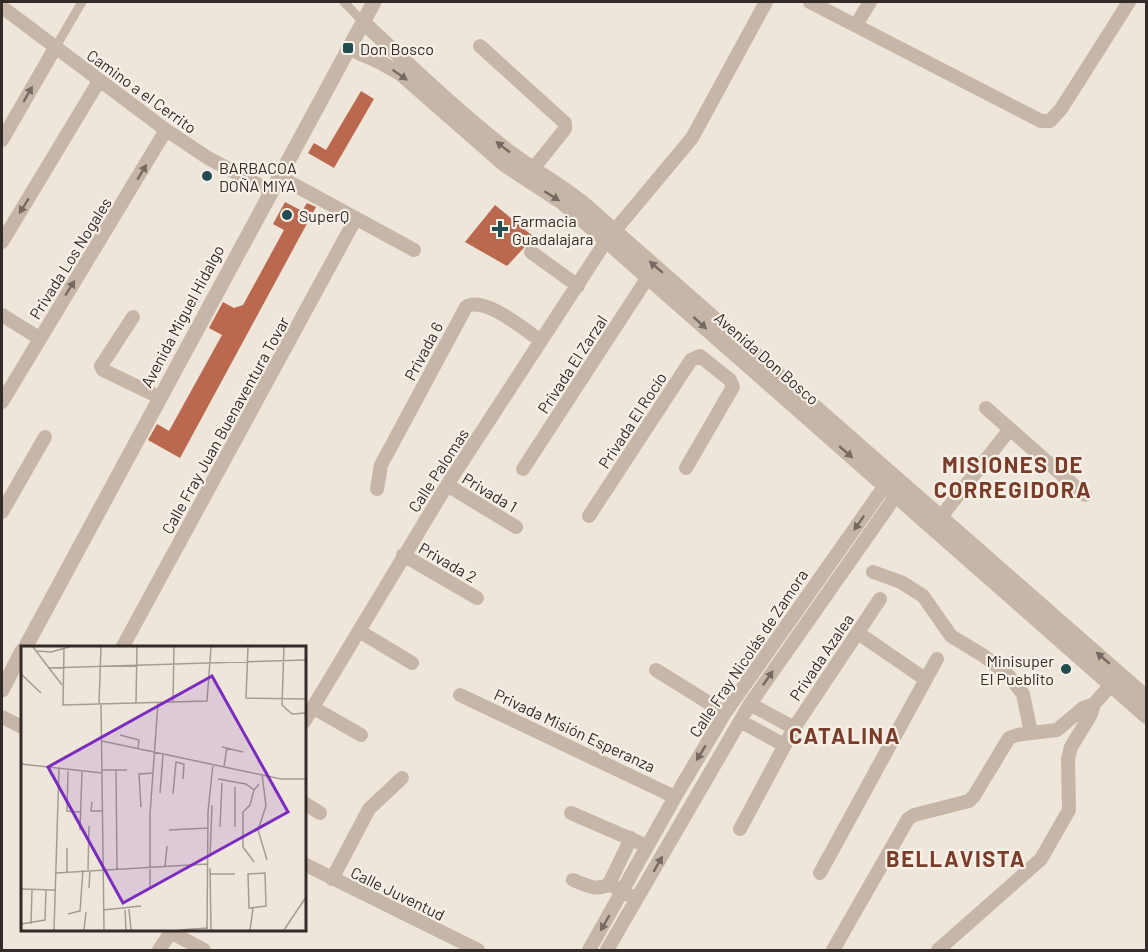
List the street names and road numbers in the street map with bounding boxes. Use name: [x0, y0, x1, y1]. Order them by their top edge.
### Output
street label: Camino a el Cerrito: [84, 45, 200, 137]
street label: Privada Los Nogales: [25, 194, 115, 322]
street label: Avenida Miguel Hidalgo: [136, 242, 228, 390]
street label: Avenida Don Bosco: [711, 308, 823, 408]
street label: Privada El Zarzal: [533, 311, 611, 417]
street label: Calle Fray Juan Buenaventura Tovar: [157, 313, 293, 537]
street label: Privada 6: [400, 319, 446, 383]
street label: Privada El Rocío: [594, 368, 670, 472]
street label: Calle Palomas: [404, 425, 472, 515]
street label: Privada 1: [459, 468, 521, 516]
street label: Privada 2: [416, 538, 480, 586]
street label: Calle Fray Nicolás de Zamora: [685, 566, 811, 740]
street label: Privada Azalea: [785, 610, 857, 704]
street label: Privada Misión Esperanza: [492, 684, 658, 776]
street label: Calle Juventud: [348, 862, 448, 924]

